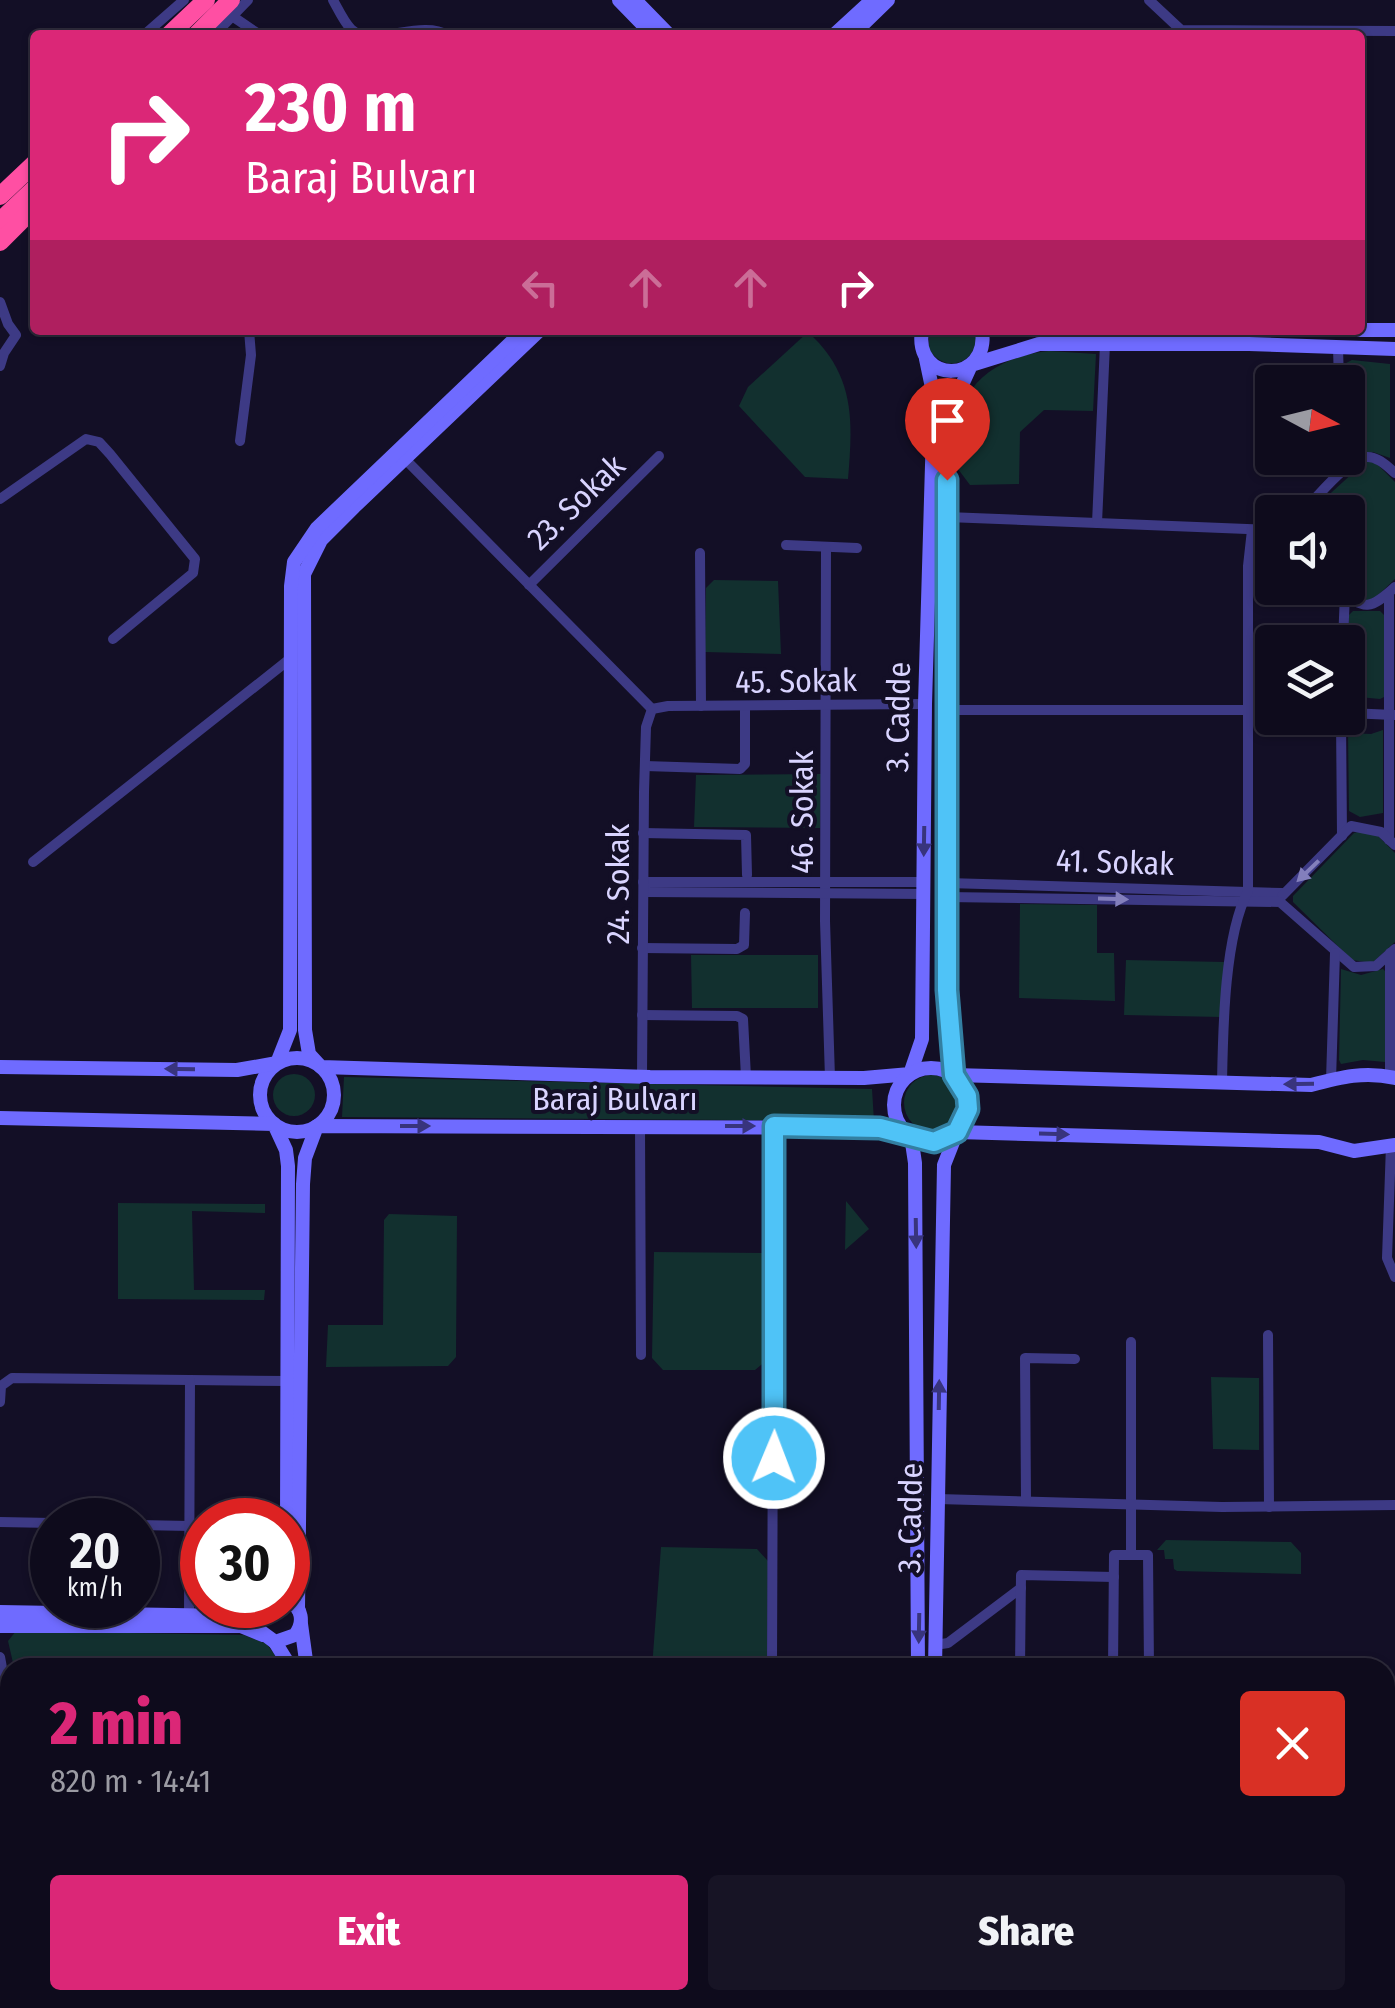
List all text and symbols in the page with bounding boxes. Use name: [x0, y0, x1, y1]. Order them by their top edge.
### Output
text: 230 m: [245, 66, 417, 150]
icon: right: [80, 70, 210, 200]
text: Baraj Bulvarı: [245, 151, 478, 205]
icon: left: [513, 260, 568, 315]
icon: ahead: [618, 260, 673, 315]
icon: ahead: [723, 260, 778, 315]
icon: right: [828, 260, 883, 315]
north arrow: [1255, 365, 1365, 475]
map controls: [1255, 365, 1365, 735]
pin: [905, 378, 990, 481]
icon: arrive: [920, 393, 975, 448]
street label: 23. Sokak: [519, 446, 633, 558]
button: sound: [1255, 495, 1365, 605]
button: layers: [1255, 625, 1365, 735]
street label: 45. Sokak: [735, 661, 857, 701]
street label: 3. Cadde: [878, 661, 918, 773]
street label: 46. Sokak: [783, 750, 821, 874]
street label: 24. Sokak: [599, 823, 637, 945]
one-way arrow: [916, 825, 932, 857]
street label: 41. Sokak: [1055, 841, 1175, 883]
one-way arrow: [1296, 859, 1320, 882]
one-way arrow: [1098, 891, 1130, 907]
one-way arrow: [163, 1061, 195, 1077]
one-way arrow: [1283, 1077, 1315, 1093]
street label: Baraj Bulvarı: [532, 1080, 698, 1118]
one-way arrow: [399, 1118, 431, 1134]
one-way arrow: [724, 1118, 756, 1134]
one-way arrow: [1039, 1127, 1071, 1143]
one-way arrow: [908, 1217, 924, 1249]
one-way arrow: [931, 1379, 947, 1411]
position arrow: [722, 1406, 826, 1510]
street label: 3. Cadde: [890, 1462, 930, 1574]
speed limit sign: 30: [180, 1498, 310, 1628]
text: 20: [70, 1521, 120, 1581]
text: km/h: [67, 1573, 123, 1603]
one-way arrow: [911, 1612, 927, 1644]
text: 2 min: [50, 1688, 183, 1760]
button: close: [1240, 1691, 1345, 1796]
text: 820 m · 14:41: [50, 1762, 211, 1800]
button: Exit: [50, 1875, 688, 1990]
button: Share: [708, 1875, 1345, 1990]

